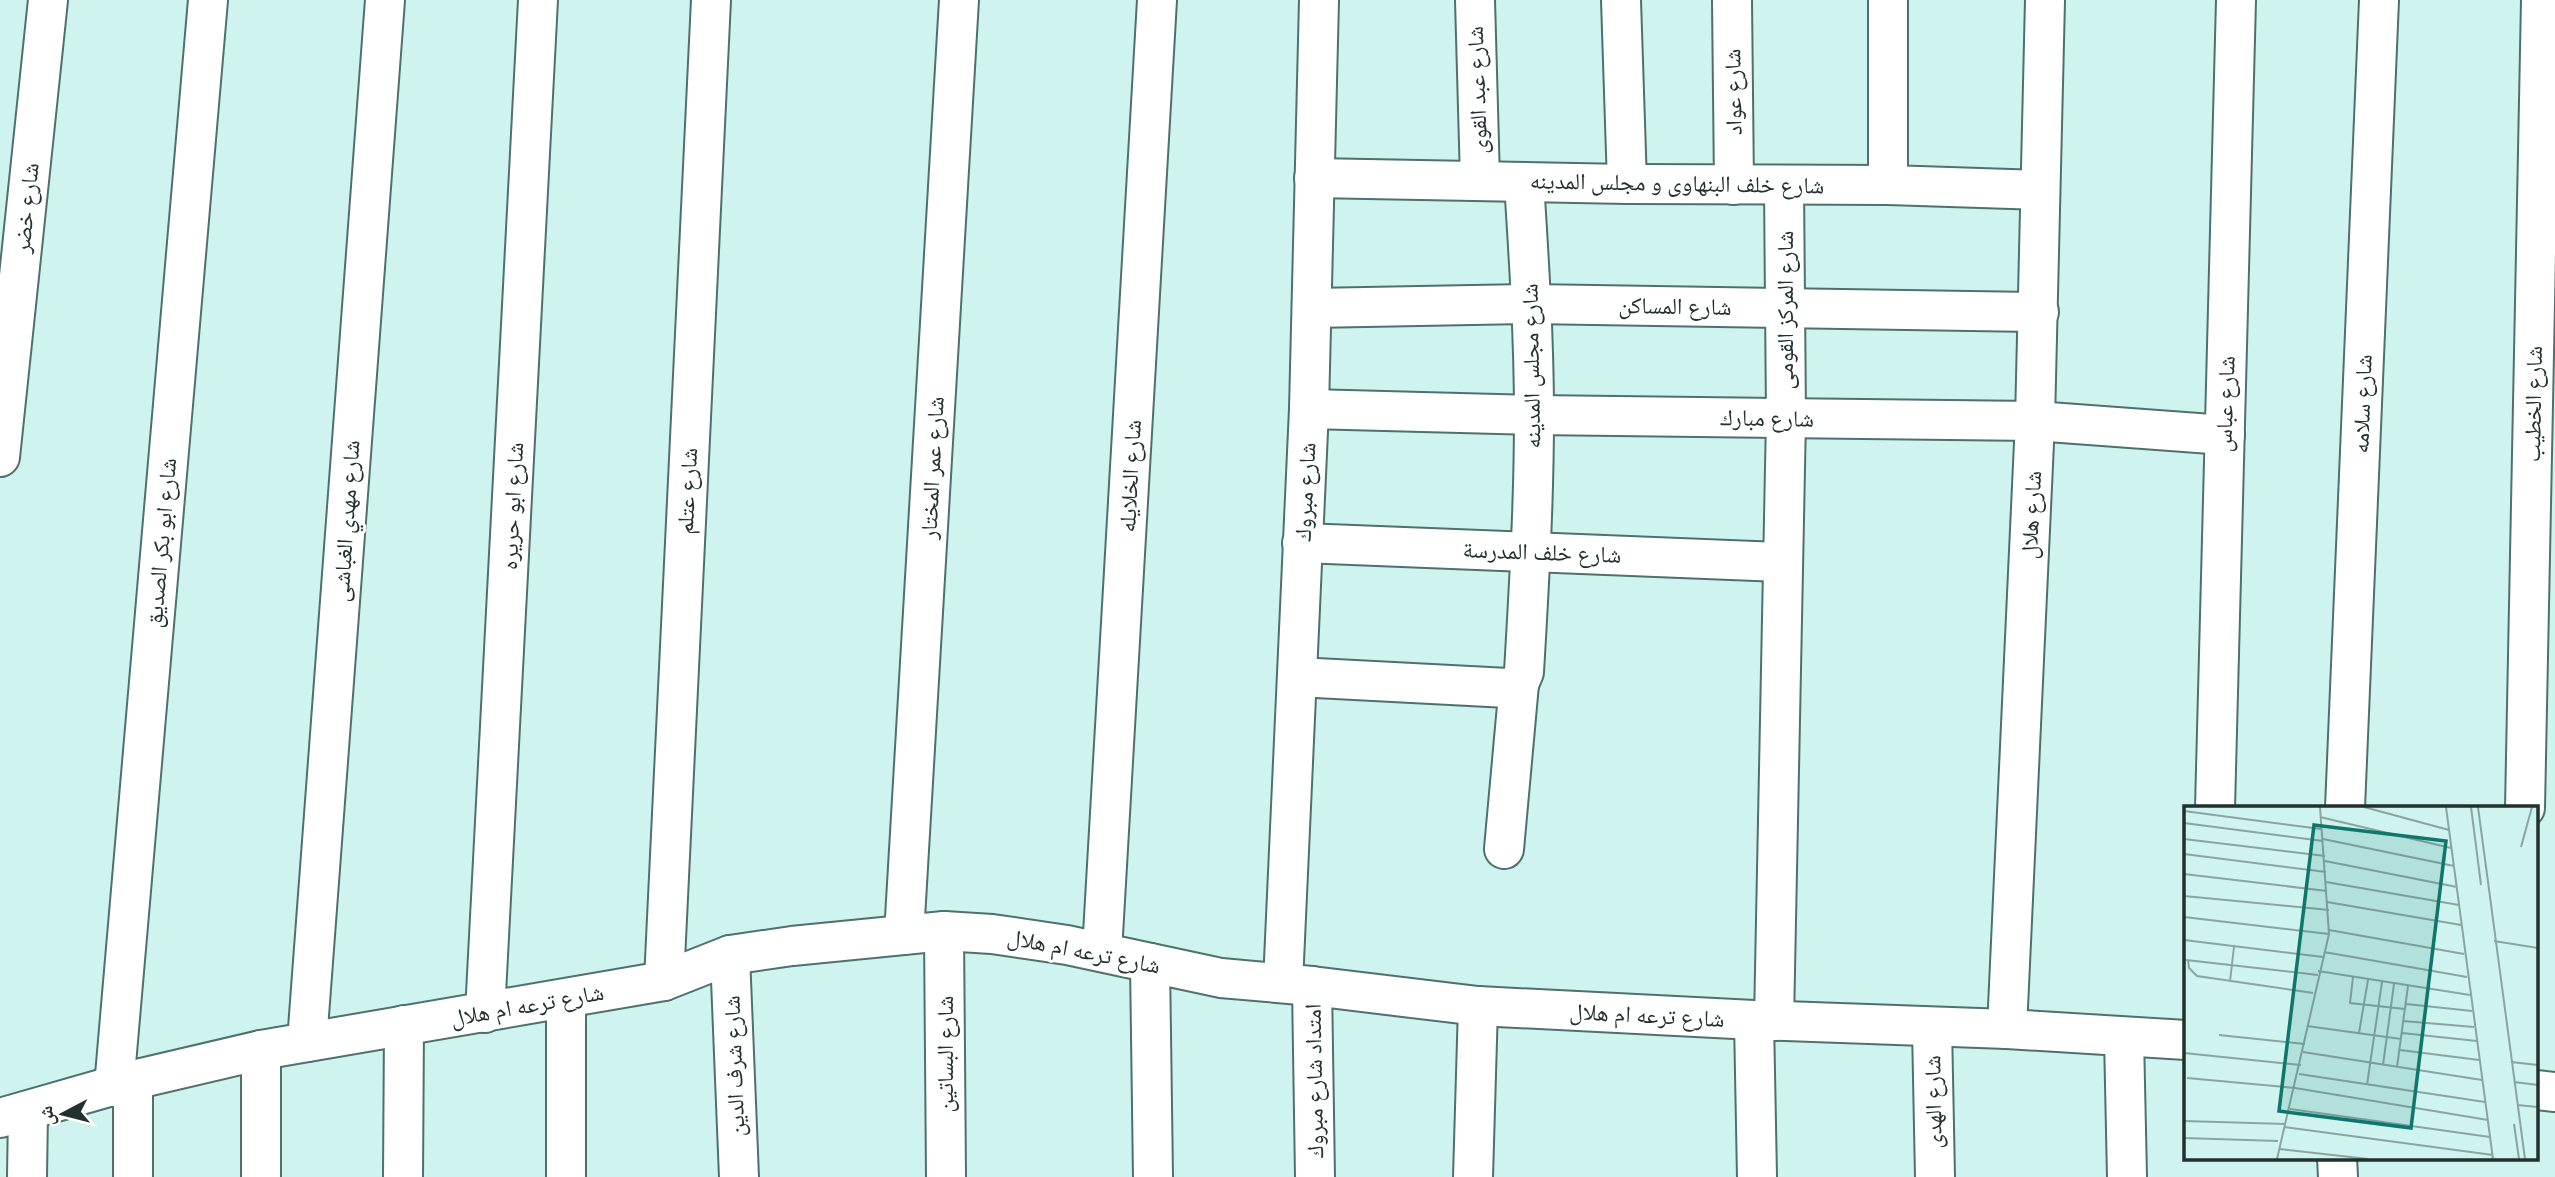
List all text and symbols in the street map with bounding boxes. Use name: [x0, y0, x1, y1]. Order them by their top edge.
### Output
street label: شارع عبد القوى: [1461, 26, 1494, 154]
street label: شارع عواد: [1718, 48, 1749, 135]
street label: شارع خضر: [7, 161, 46, 256]
street label: شارع خلف البنهاوى و مجلس المدينه: [1530, 166, 1824, 201]
street label: شارع المركز القومى: [1771, 231, 1800, 389]
street label: شارع مجلس المدينه: [1516, 283, 1547, 449]
street label: شارع المساكن: [1618, 291, 1732, 322]
street label: شارع الخطيب: [2518, 346, 2549, 462]
street label: شارع سلامه: [2346, 354, 2379, 454]
street label: شارع عباس: [2209, 355, 2242, 453]
street label: شارع عمر المختار: [914, 396, 951, 541]
street label: شارع مبارك: [1720, 403, 1814, 434]
street label: شارع الخلايله: [1113, 419, 1148, 533]
street label: شارع مهدي الغباشى: [326, 439, 370, 603]
street label: شارع ابو حريره: [495, 442, 530, 570]
street label: شارع مبروك: [1288, 442, 1323, 542]
street label: شارع عتلم: [671, 447, 705, 535]
street label: شارع ابو بكر الصديق: [140, 457, 183, 629]
street label: شارع هلال: [2015, 470, 2048, 560]
street label: شارع خلف المدرسة: [1462, 535, 1622, 570]
inset map: [2184, 806, 2538, 1160]
street label: شارع ترعه ام هلال: [1005, 922, 1163, 982]
street label: شارع ترعه ام هلال: [448, 978, 606, 1034]
street label: شارع شرف الدين: [718, 995, 751, 1137]
street label: شارع البساتين: [931, 996, 960, 1112]
street label: شارع ترعه ام هلال: [1569, 997, 1725, 1035]
street label: امتداد شارع مبروك: [1299, 1003, 1330, 1159]
street label: شارع الهدى: [1918, 1055, 1949, 1149]
north arrow: [28, 1079, 98, 1149]
text: ش: [34, 1105, 59, 1127]

